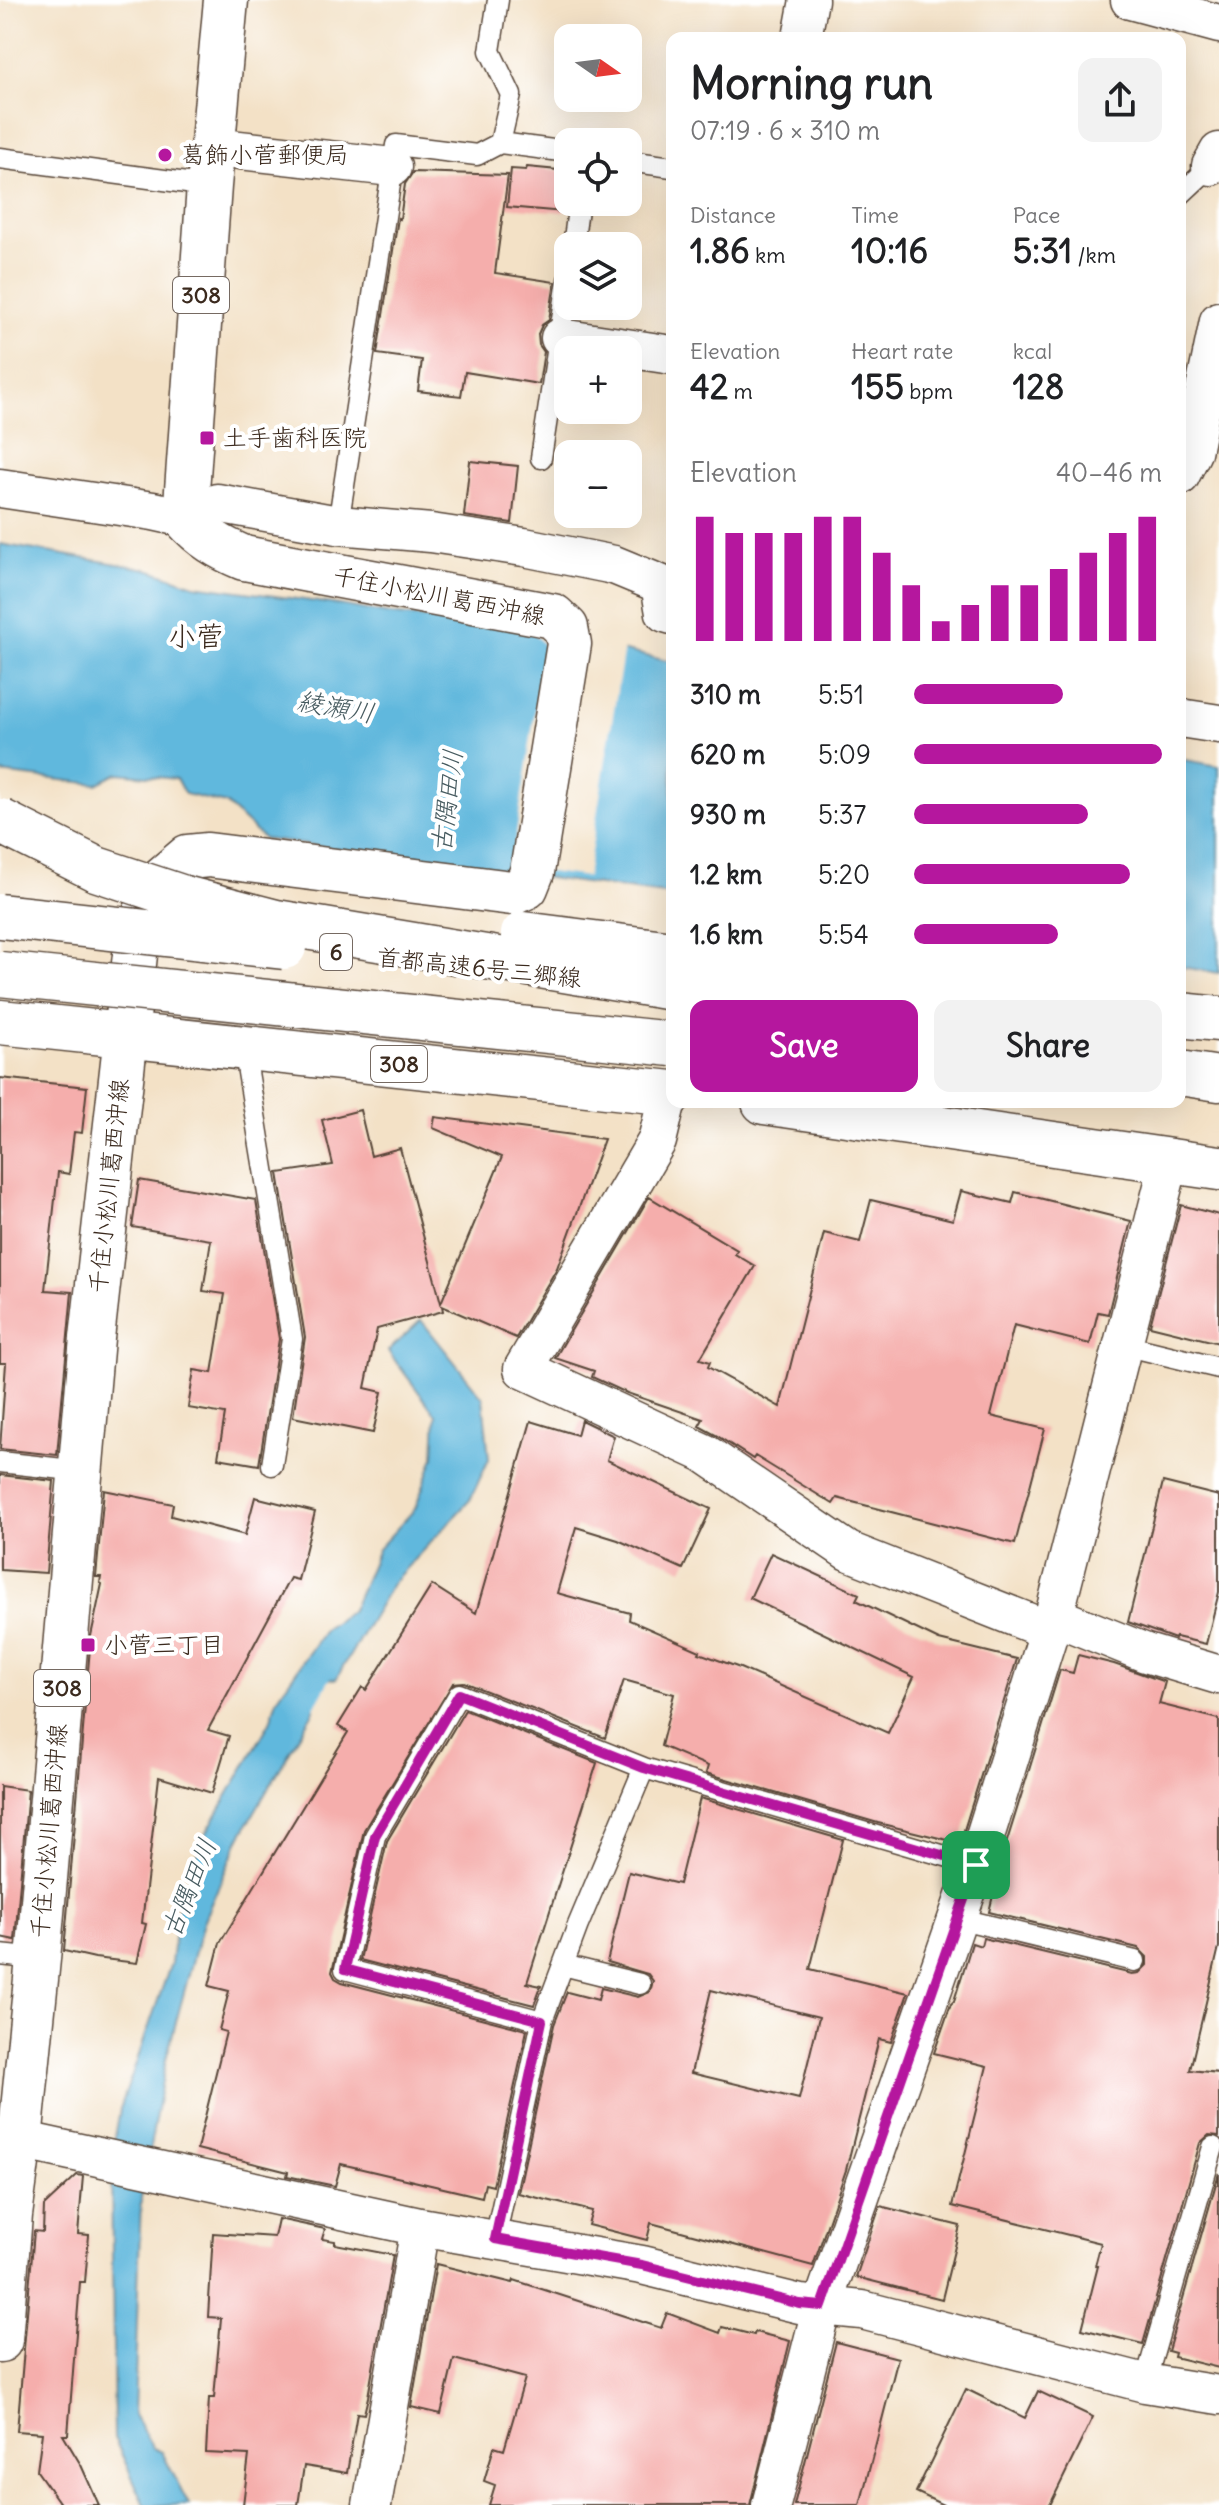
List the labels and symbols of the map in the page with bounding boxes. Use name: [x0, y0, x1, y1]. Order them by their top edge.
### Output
north arrow: [554, 24, 642, 112]
place label: 葛飾小菅郵便局: [181, 139, 349, 169]
marker: 葛飾小菅郵便局: [156, 146, 174, 164]
road number: 308: [173, 277, 229, 313]
place label: 土手歯科医院: [223, 422, 367, 452]
marker: 土手歯科医院: [198, 429, 216, 447]
street label: 千住小松川葛西沖線: [330, 560, 548, 630]
district label: 小菅: [168, 618, 224, 654]
water label: 綾瀬川: [295, 683, 377, 730]
water label: 古隅田川: [424, 747, 469, 855]
road number: 6: [320, 934, 352, 970]
street label: 首都高速6号三郷線: [375, 941, 583, 993]
road number: 308: [371, 1046, 427, 1082]
street label: 千住小松川葛西沖線: [82, 1077, 134, 1295]
place label: 小菅三丁目: [104, 1629, 224, 1659]
marker: 小菅三丁目: [79, 1636, 97, 1654]
road number: 308: [34, 1670, 90, 1706]
street label: 千住小松川葛西沖線: [24, 1722, 72, 1940]
pin: [942, 1831, 1010, 1899]
water label: 古隅田川: [154, 1833, 223, 1942]

